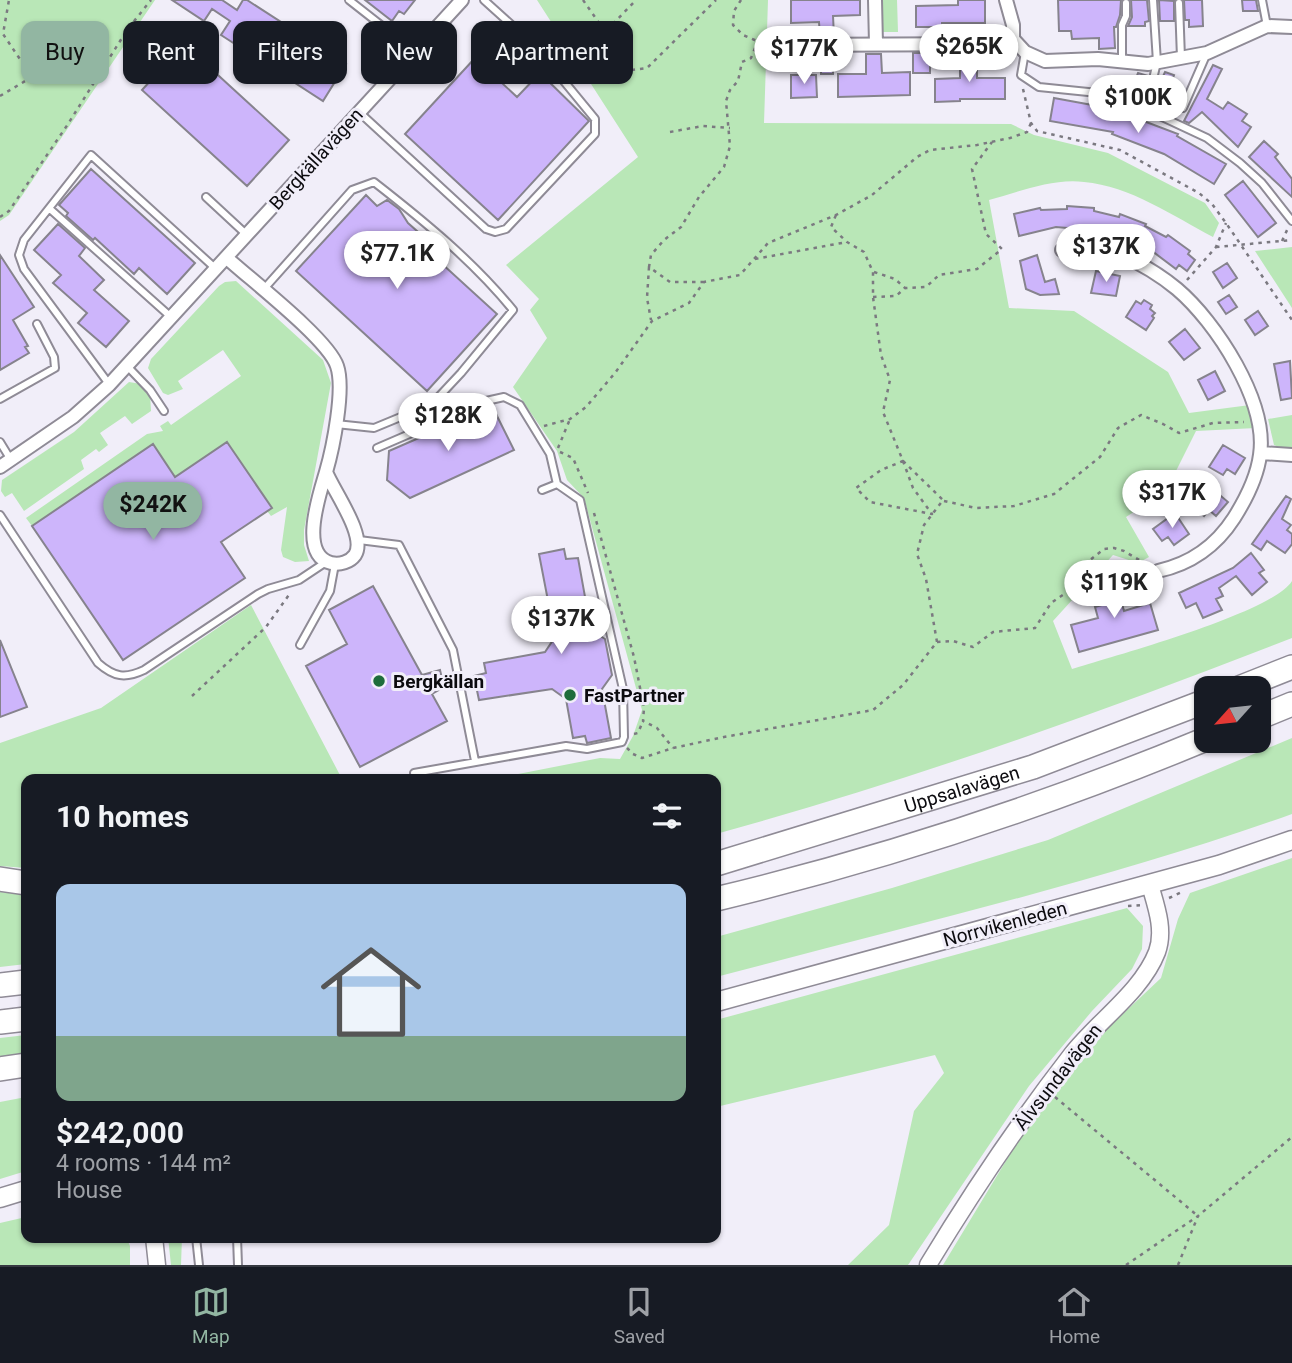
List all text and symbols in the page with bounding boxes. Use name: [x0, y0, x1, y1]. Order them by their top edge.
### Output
chip: Buy: [21, 21, 109, 84]
chip: Rent: [123, 21, 219, 84]
chip: Filters: [233, 21, 347, 84]
chip: New: [361, 21, 457, 84]
chip: Apartment: [471, 21, 633, 84]
pin: $265K: [920, 24, 1018, 84]
pin: $177K: [755, 27, 853, 86]
text: $265K: [935, 33, 1003, 60]
text: $177K: [770, 35, 838, 62]
pin: $100K: [1089, 76, 1187, 135]
text: $100K: [1104, 84, 1172, 111]
street label: Bergkällavägen: [264, 103, 368, 215]
pin: $137K: [1057, 224, 1155, 284]
pin: $77.1K: [340, 232, 454, 291]
text: $137K: [1072, 233, 1140, 260]
text: $77.1K: [360, 240, 434, 267]
pin: $128K: [399, 393, 497, 453]
text: $128K: [414, 402, 482, 429]
pin: $317K: [1123, 470, 1221, 530]
text: $317K: [1138, 479, 1206, 506]
pin: $242K: [104, 482, 202, 542]
text: $242K: [119, 491, 187, 518]
pin: $119K: [1065, 560, 1163, 620]
text: $119K: [1080, 569, 1148, 596]
pin: $137K: [512, 596, 610, 656]
text: $137K: [527, 605, 595, 632]
place label: Bergkällan: [393, 670, 484, 693]
marker: Bergkällan: [371, 673, 387, 689]
north arrow: [1194, 676, 1270, 752]
map controls: [1194, 676, 1271, 753]
place label: FastPartner: [584, 684, 685, 707]
marker: FastPartner: [562, 687, 578, 703]
street label: Uppsalavägen: [901, 760, 1022, 817]
icon: filters: [648, 797, 686, 835]
text: 10 homes: [56, 799, 189, 834]
street label: Norrvikenleden: [941, 896, 1069, 952]
icon: home: [308, 929, 434, 1055]
street label: Älvsundavägen: [1009, 1019, 1107, 1135]
text: $242,000: [56, 1115, 184, 1150]
text: 4 rooms · 144 m²: [56, 1150, 231, 1177]
text: House: [56, 1177, 122, 1204]
tab: Map: [192, 1283, 230, 1348]
tab: Saved: [614, 1283, 665, 1348]
tab: Home: [1049, 1283, 1100, 1348]

